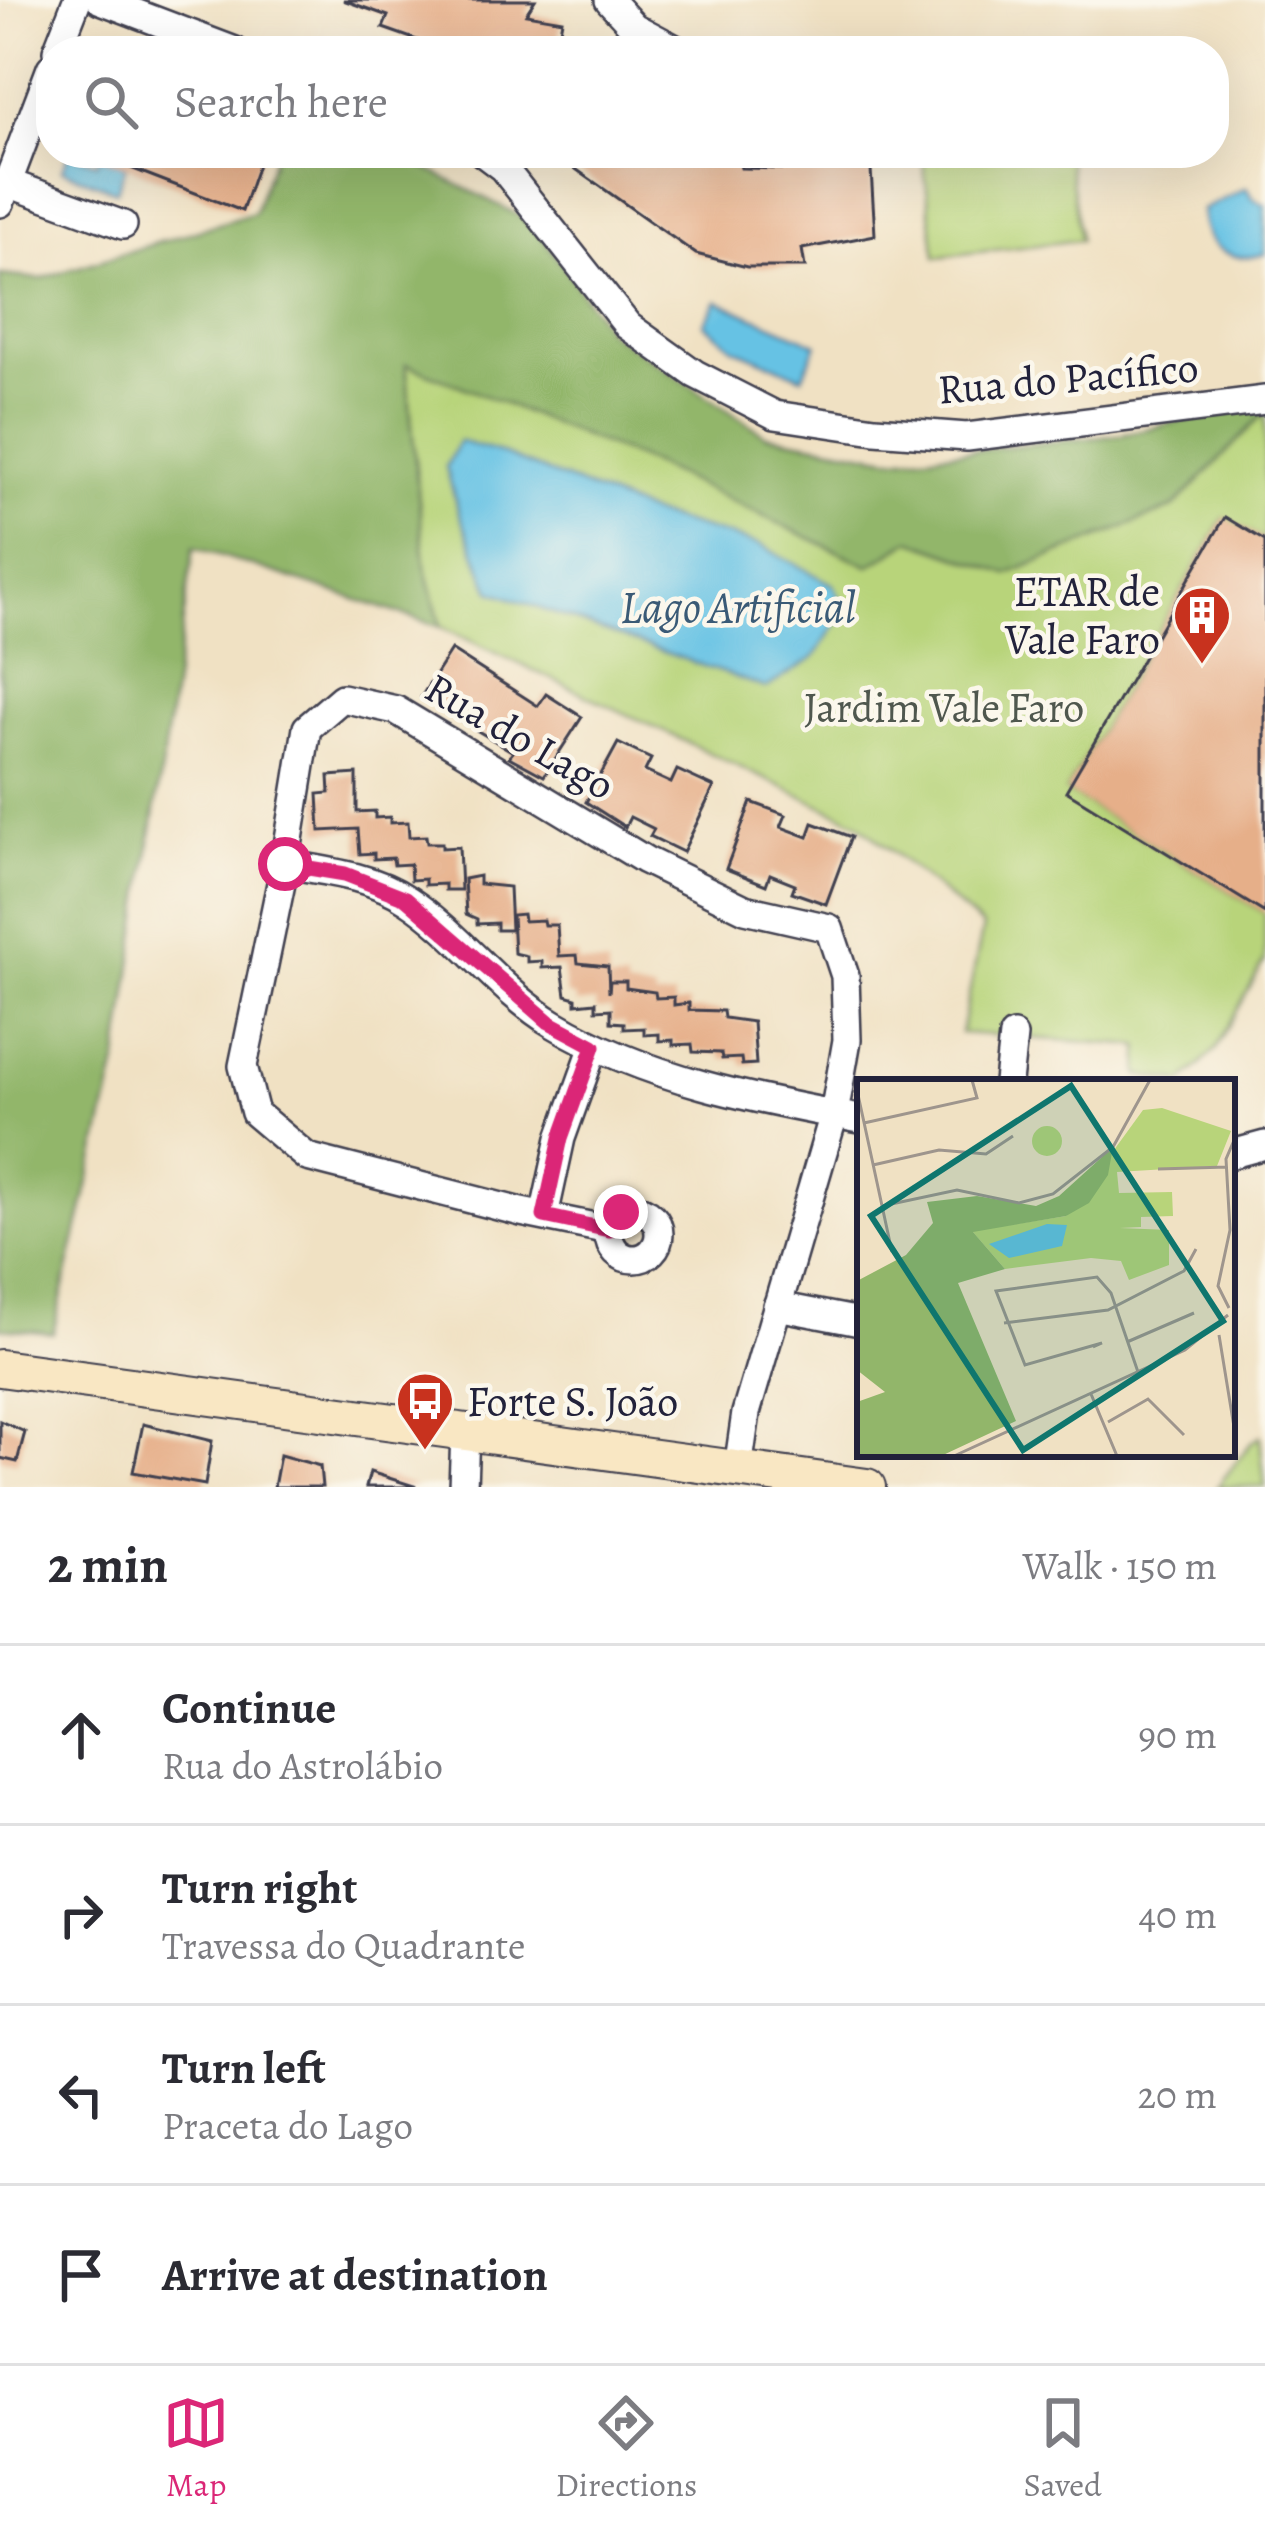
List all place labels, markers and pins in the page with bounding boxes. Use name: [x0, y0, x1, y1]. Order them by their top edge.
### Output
place label: ETAR de Vale Faro: [1004, 563, 1160, 668]
building icon: ETAR de Vale Faro: [1171, 584, 1233, 666]
bus stop icon: Forte S. João: [394, 1370, 456, 1452]
place label: Forte S. João: [467, 1373, 678, 1430]

